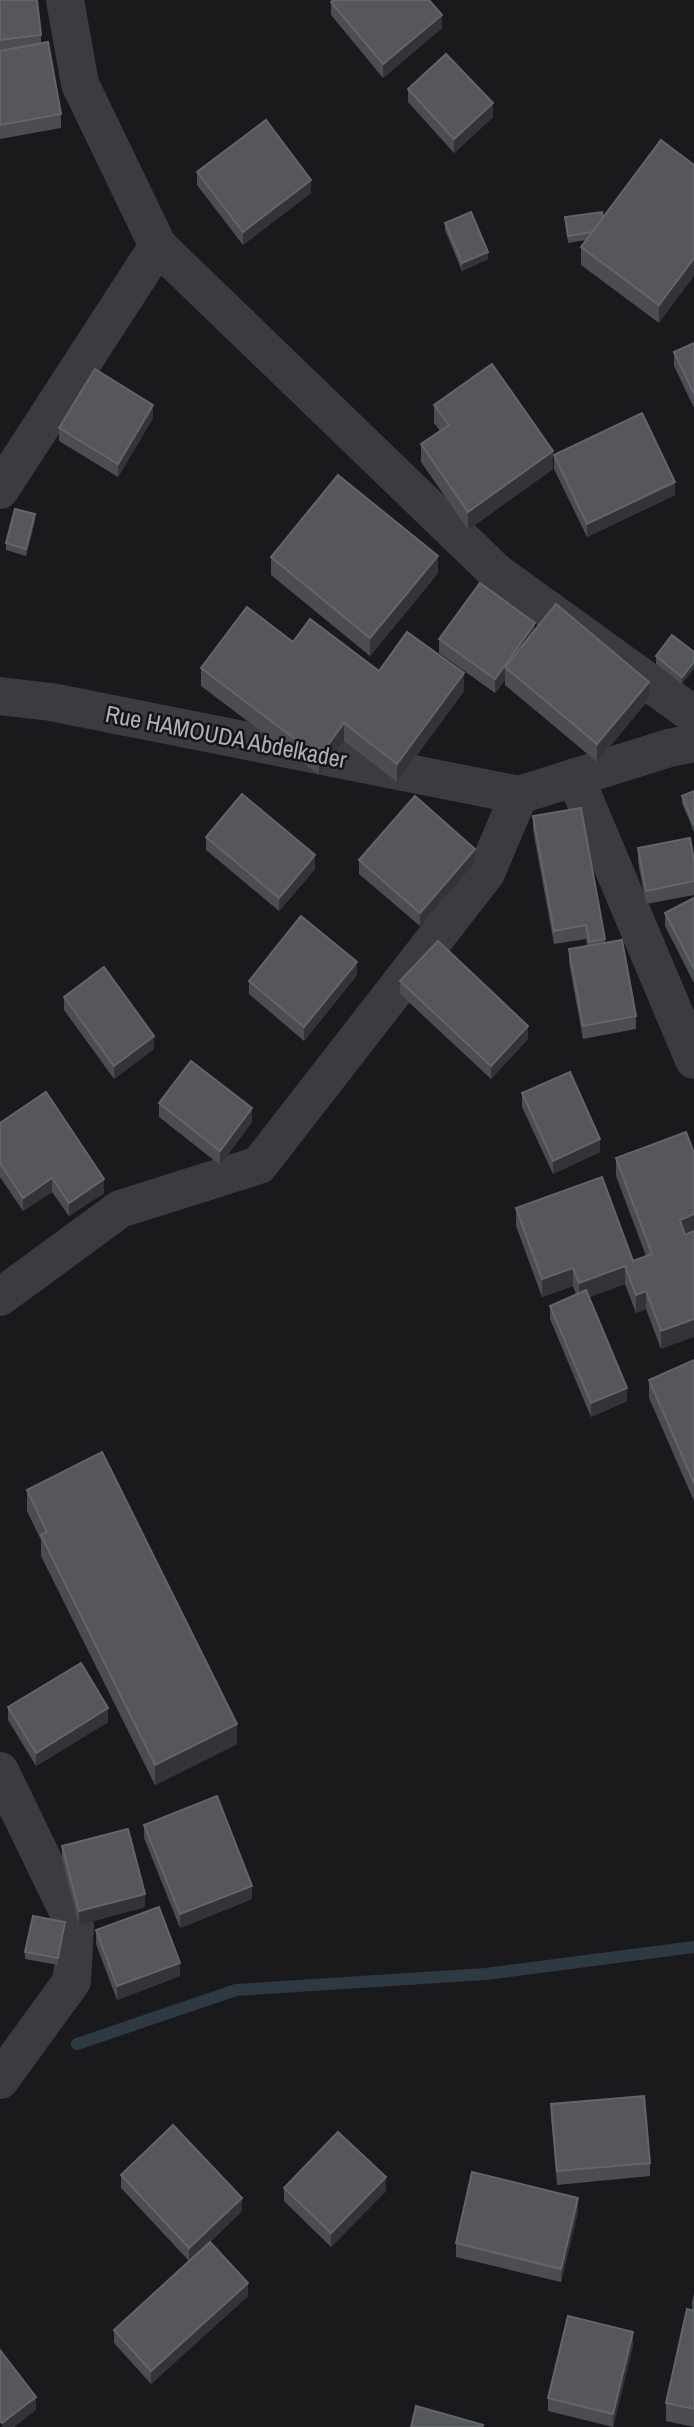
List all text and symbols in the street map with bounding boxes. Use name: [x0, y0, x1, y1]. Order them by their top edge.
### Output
street label: Rue HAMOUDA Abdelkader: [103, 697, 350, 775]

